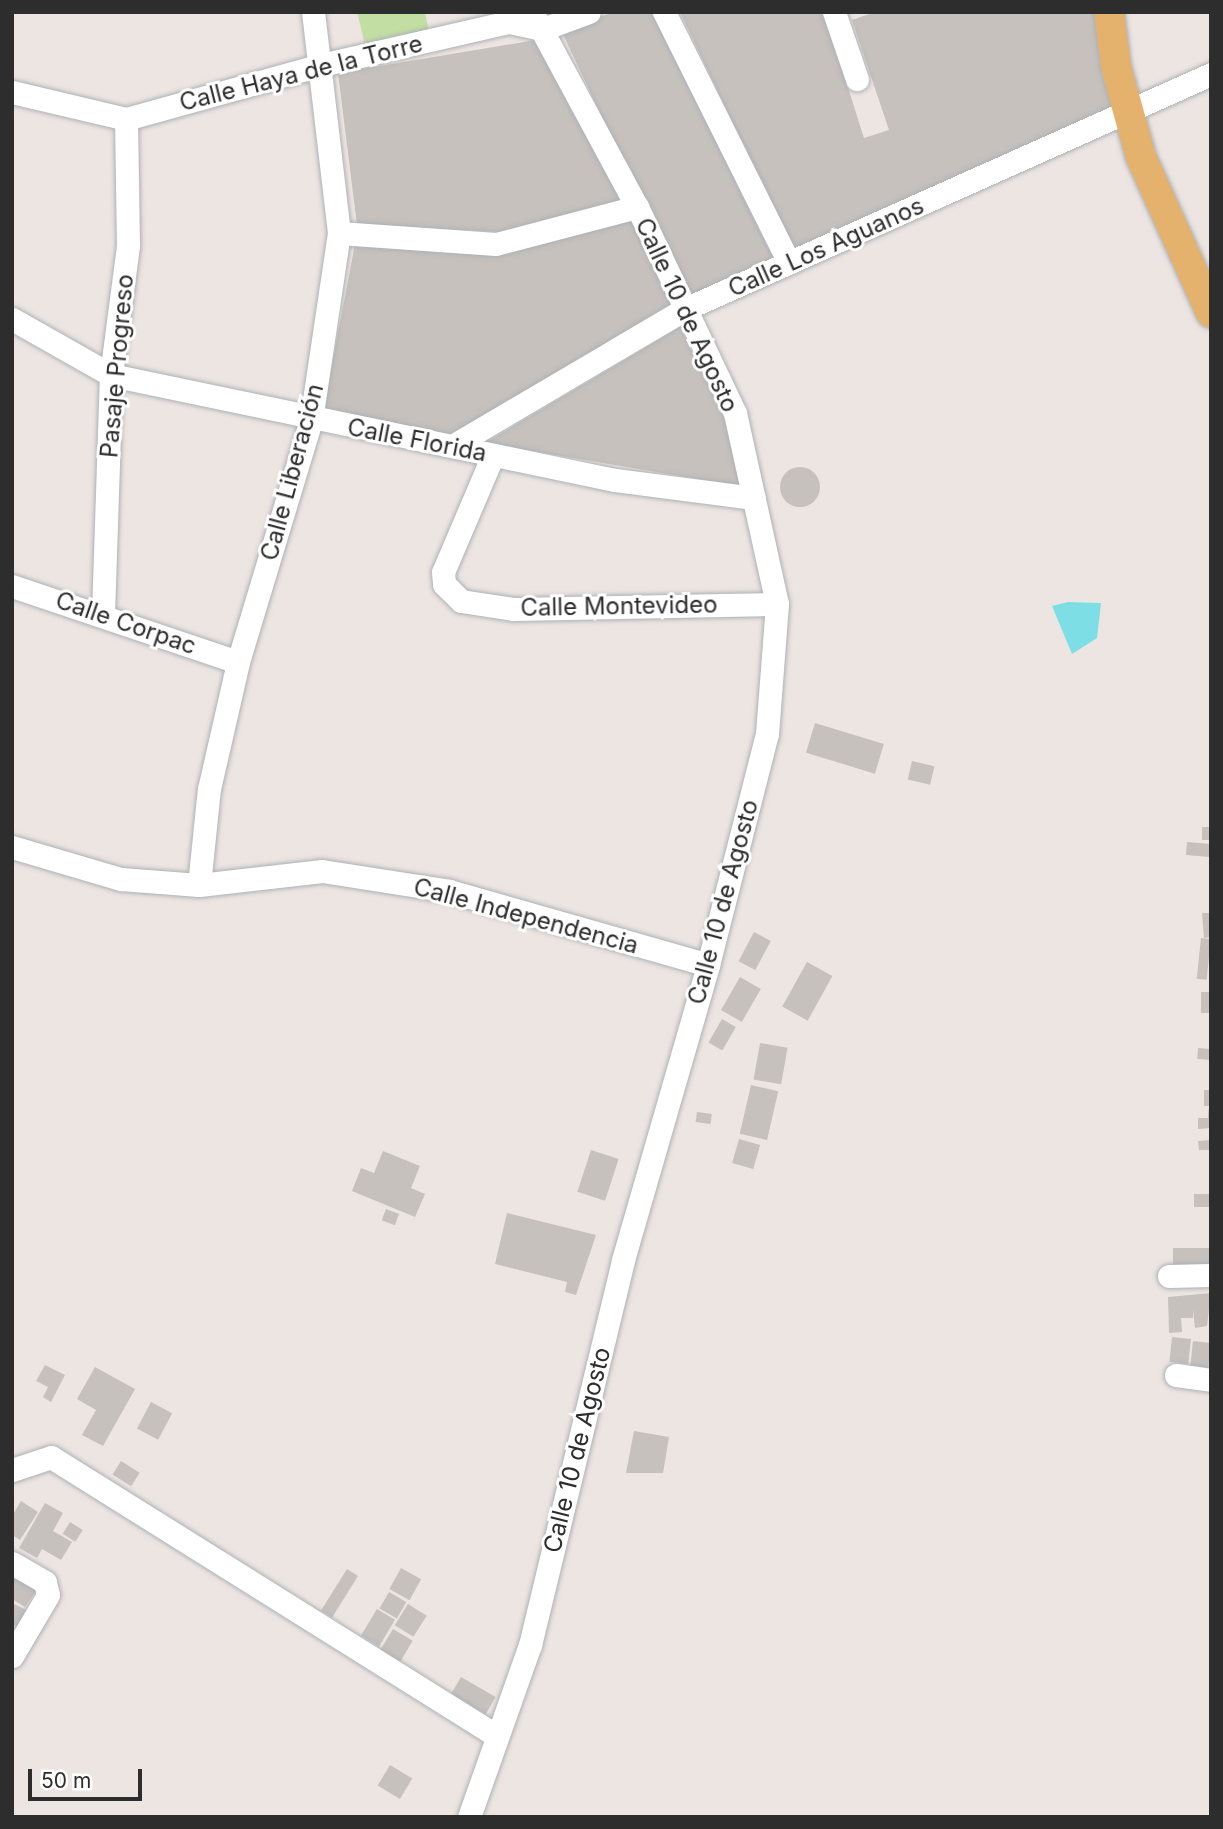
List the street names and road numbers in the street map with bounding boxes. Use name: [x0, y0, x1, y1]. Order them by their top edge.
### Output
street label: Calle Haya de la Torre: [176, 29, 426, 117]
street label: Calle Los Aguanos: [724, 191, 928, 303]
street label: Calle 10 de Agosto: [629, 213, 745, 417]
street label: Pasaje Progreso: [95, 273, 139, 459]
street label: Calle Liberación: [255, 380, 329, 564]
street label: Calle Florida: [345, 412, 489, 468]
street label: Calle Corpac: [52, 585, 200, 661]
street label: Calle Montevideo: [520, 590, 718, 622]
street label: Calle 10 de Agosto: [682, 796, 764, 1008]
street label: Calle Independencia: [411, 872, 641, 960]
street label: Calle 10 de Agosto: [538, 1344, 616, 1556]

